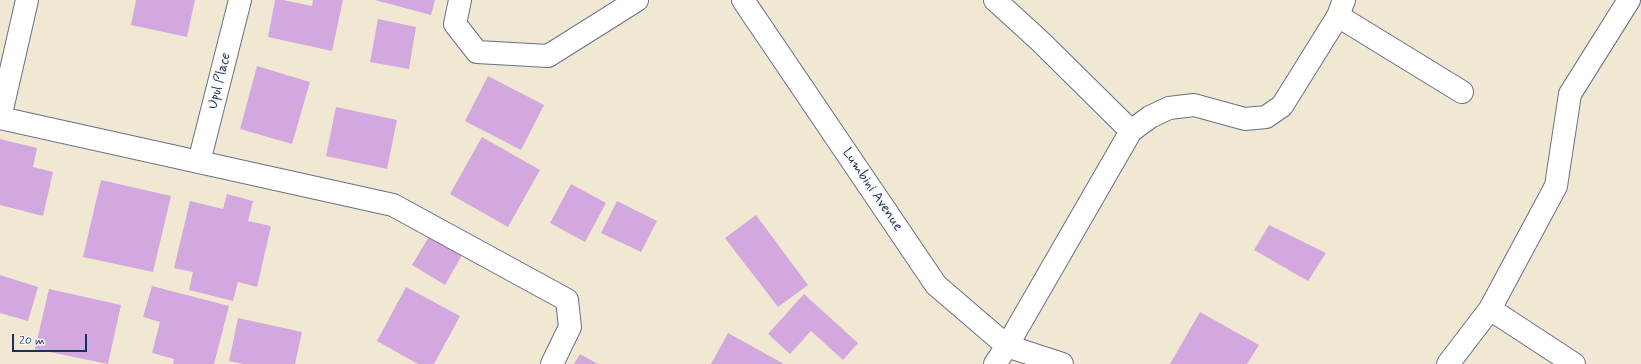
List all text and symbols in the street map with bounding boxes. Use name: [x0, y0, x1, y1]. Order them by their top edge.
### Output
street label: Upul Place: [205, 51, 235, 111]
street label: Lumbini Avenue: [838, 145, 906, 235]
scale bar: [14, 326, 89, 352]
text: 20 m: [19, 333, 45, 349]

